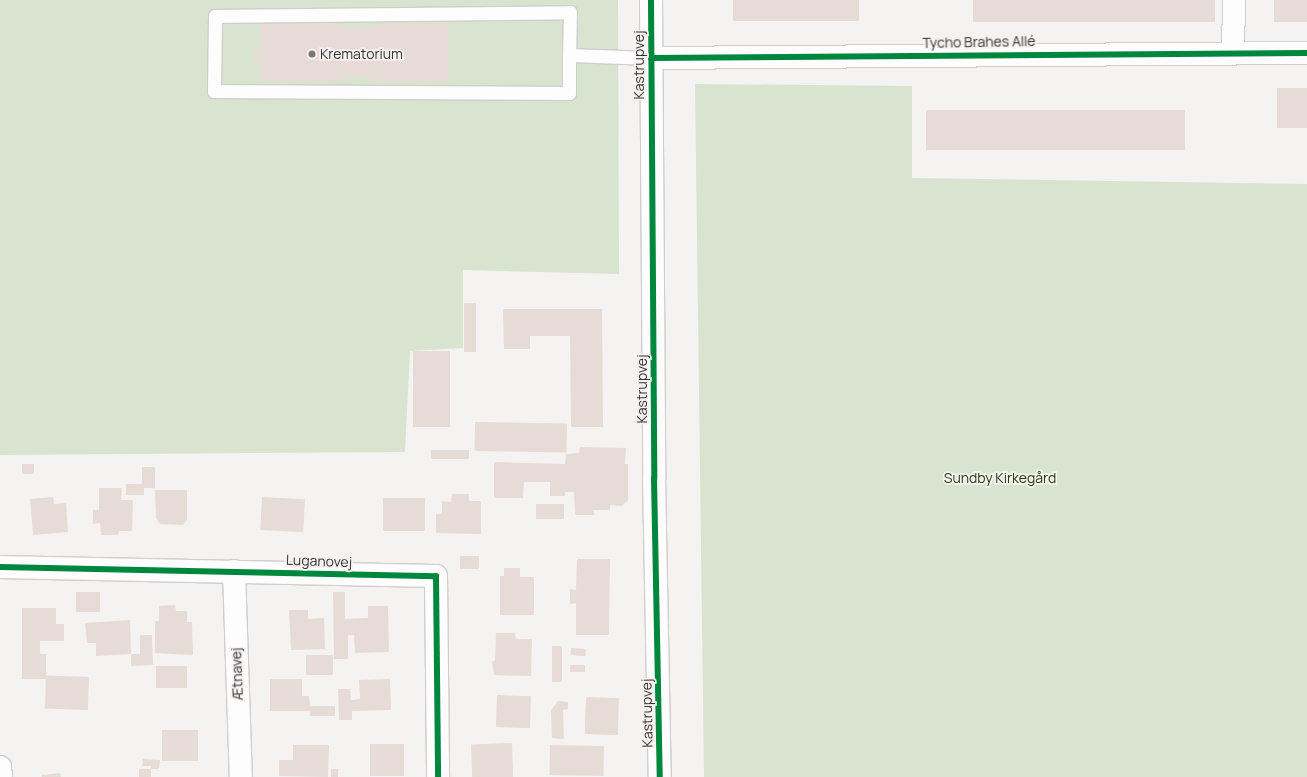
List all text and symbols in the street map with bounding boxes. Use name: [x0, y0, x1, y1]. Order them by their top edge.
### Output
street label: Kastrupvej: [631, 31, 647, 99]
street label: Tycho Brahes Allé: [922, 33, 1036, 51]
place label: Krematorium: [320, 46, 403, 62]
marker: Krematorium: [307, 49, 317, 59]
street label: Kastrupvej: [634, 355, 650, 423]
park label: Sundby Kirkegård: [944, 470, 1056, 486]
street label: Luganovej: [286, 551, 352, 571]
street label: Ætnavej: [228, 647, 246, 701]
street label: Kastrupvej: [638, 678, 656, 748]

